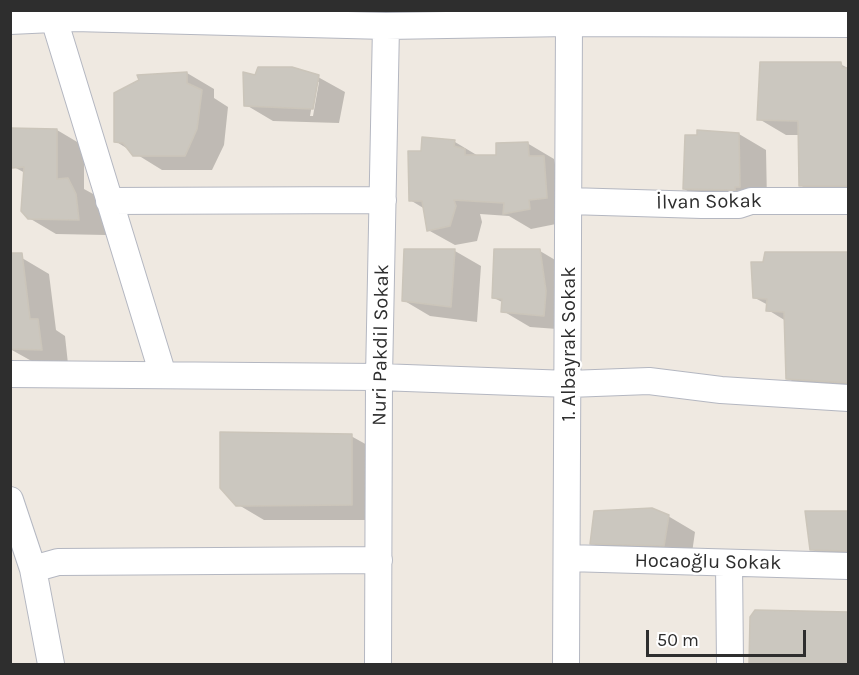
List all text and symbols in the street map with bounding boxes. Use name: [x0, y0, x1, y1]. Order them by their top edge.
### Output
street label: İlvan Sokak: [656, 189, 762, 215]
street label: Nuri Pakdil Sokak: [368, 264, 394, 426]
street label: 1. Albayrak Sokak: [557, 266, 581, 422]
street label: Hocaoğlu Sokak: [634, 549, 782, 575]
scale bar: [649, 618, 810, 656]
text: 50 m: [657, 629, 699, 651]

